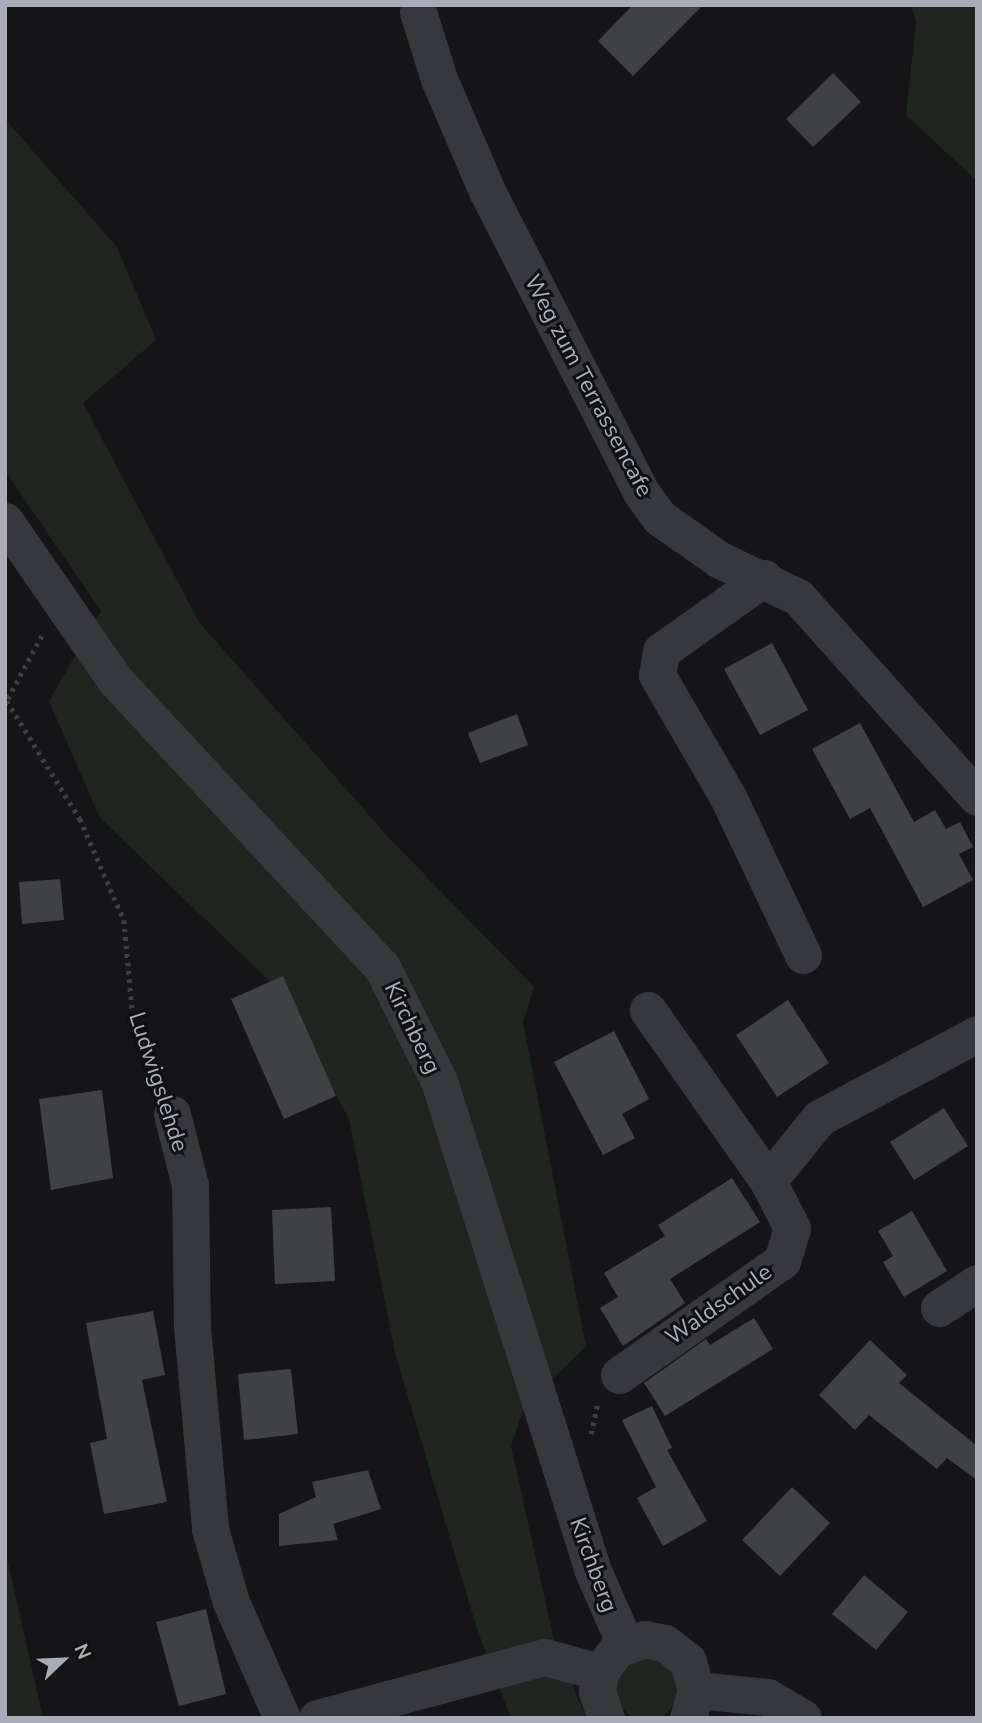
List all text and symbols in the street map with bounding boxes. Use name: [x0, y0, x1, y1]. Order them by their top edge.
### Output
street label: Weg zum Terrassencafe: [518, 270, 658, 502]
street label: Kirchberg: [378, 978, 446, 1078]
street label: Ludwigslehde: [122, 1009, 194, 1155]
street label: Waldschule: [661, 1258, 777, 1352]
street label: Kirchberg: [563, 1514, 623, 1616]
north arrow: [28, 1625, 98, 1695]
text: N: [68, 1640, 97, 1663]

